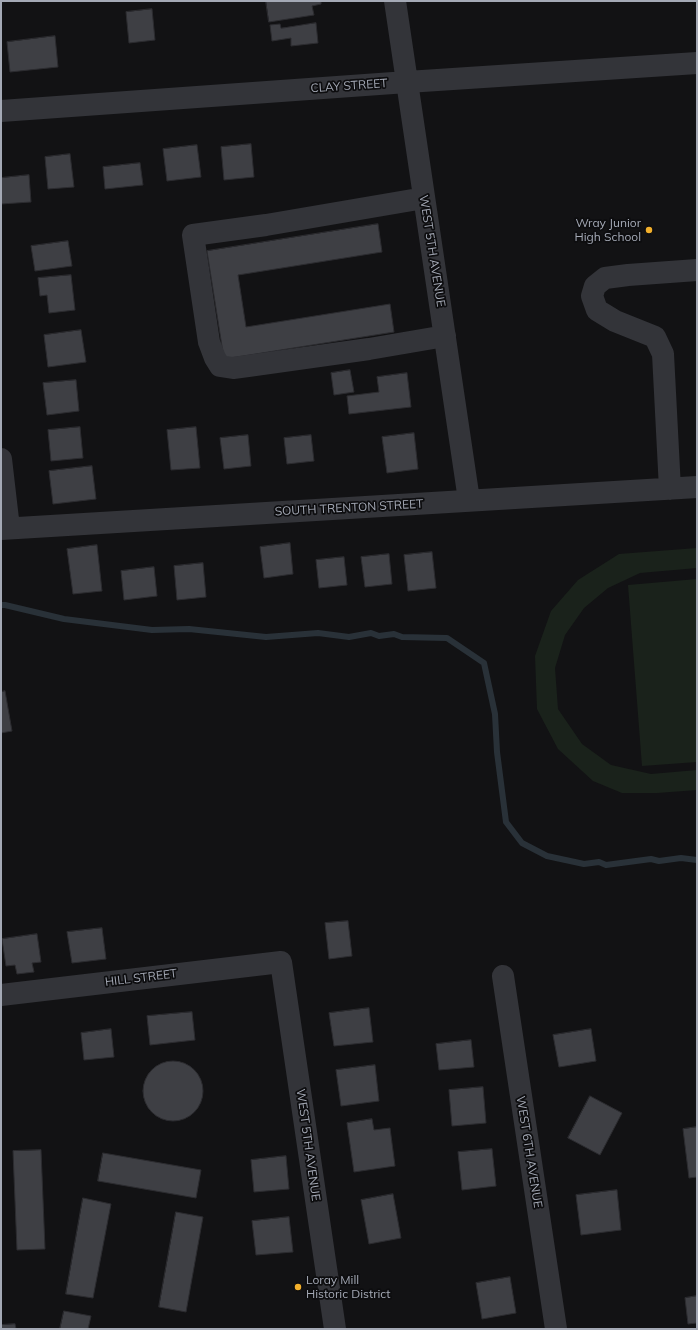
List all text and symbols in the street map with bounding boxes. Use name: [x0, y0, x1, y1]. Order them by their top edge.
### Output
street label: CLAY STREET: [310, 76, 388, 96]
street label: WEST 5TH AVENUE: [416, 194, 448, 308]
place label: Wray Junior High School: [575, 216, 641, 244]
marker: Wray Junior High School: [644, 225, 654, 235]
street label: SOUTH TRENTON STREET: [274, 497, 424, 519]
street label: HILL STREET: [104, 966, 178, 990]
street label: WEST 5TH AVENUE: [293, 1088, 323, 1202]
street label: WEST 6TH AVENUE: [513, 1095, 545, 1209]
place label: Loray Mill Historic District: [306, 1273, 390, 1301]
marker: Loray Mill Historic District: [293, 1282, 303, 1292]

